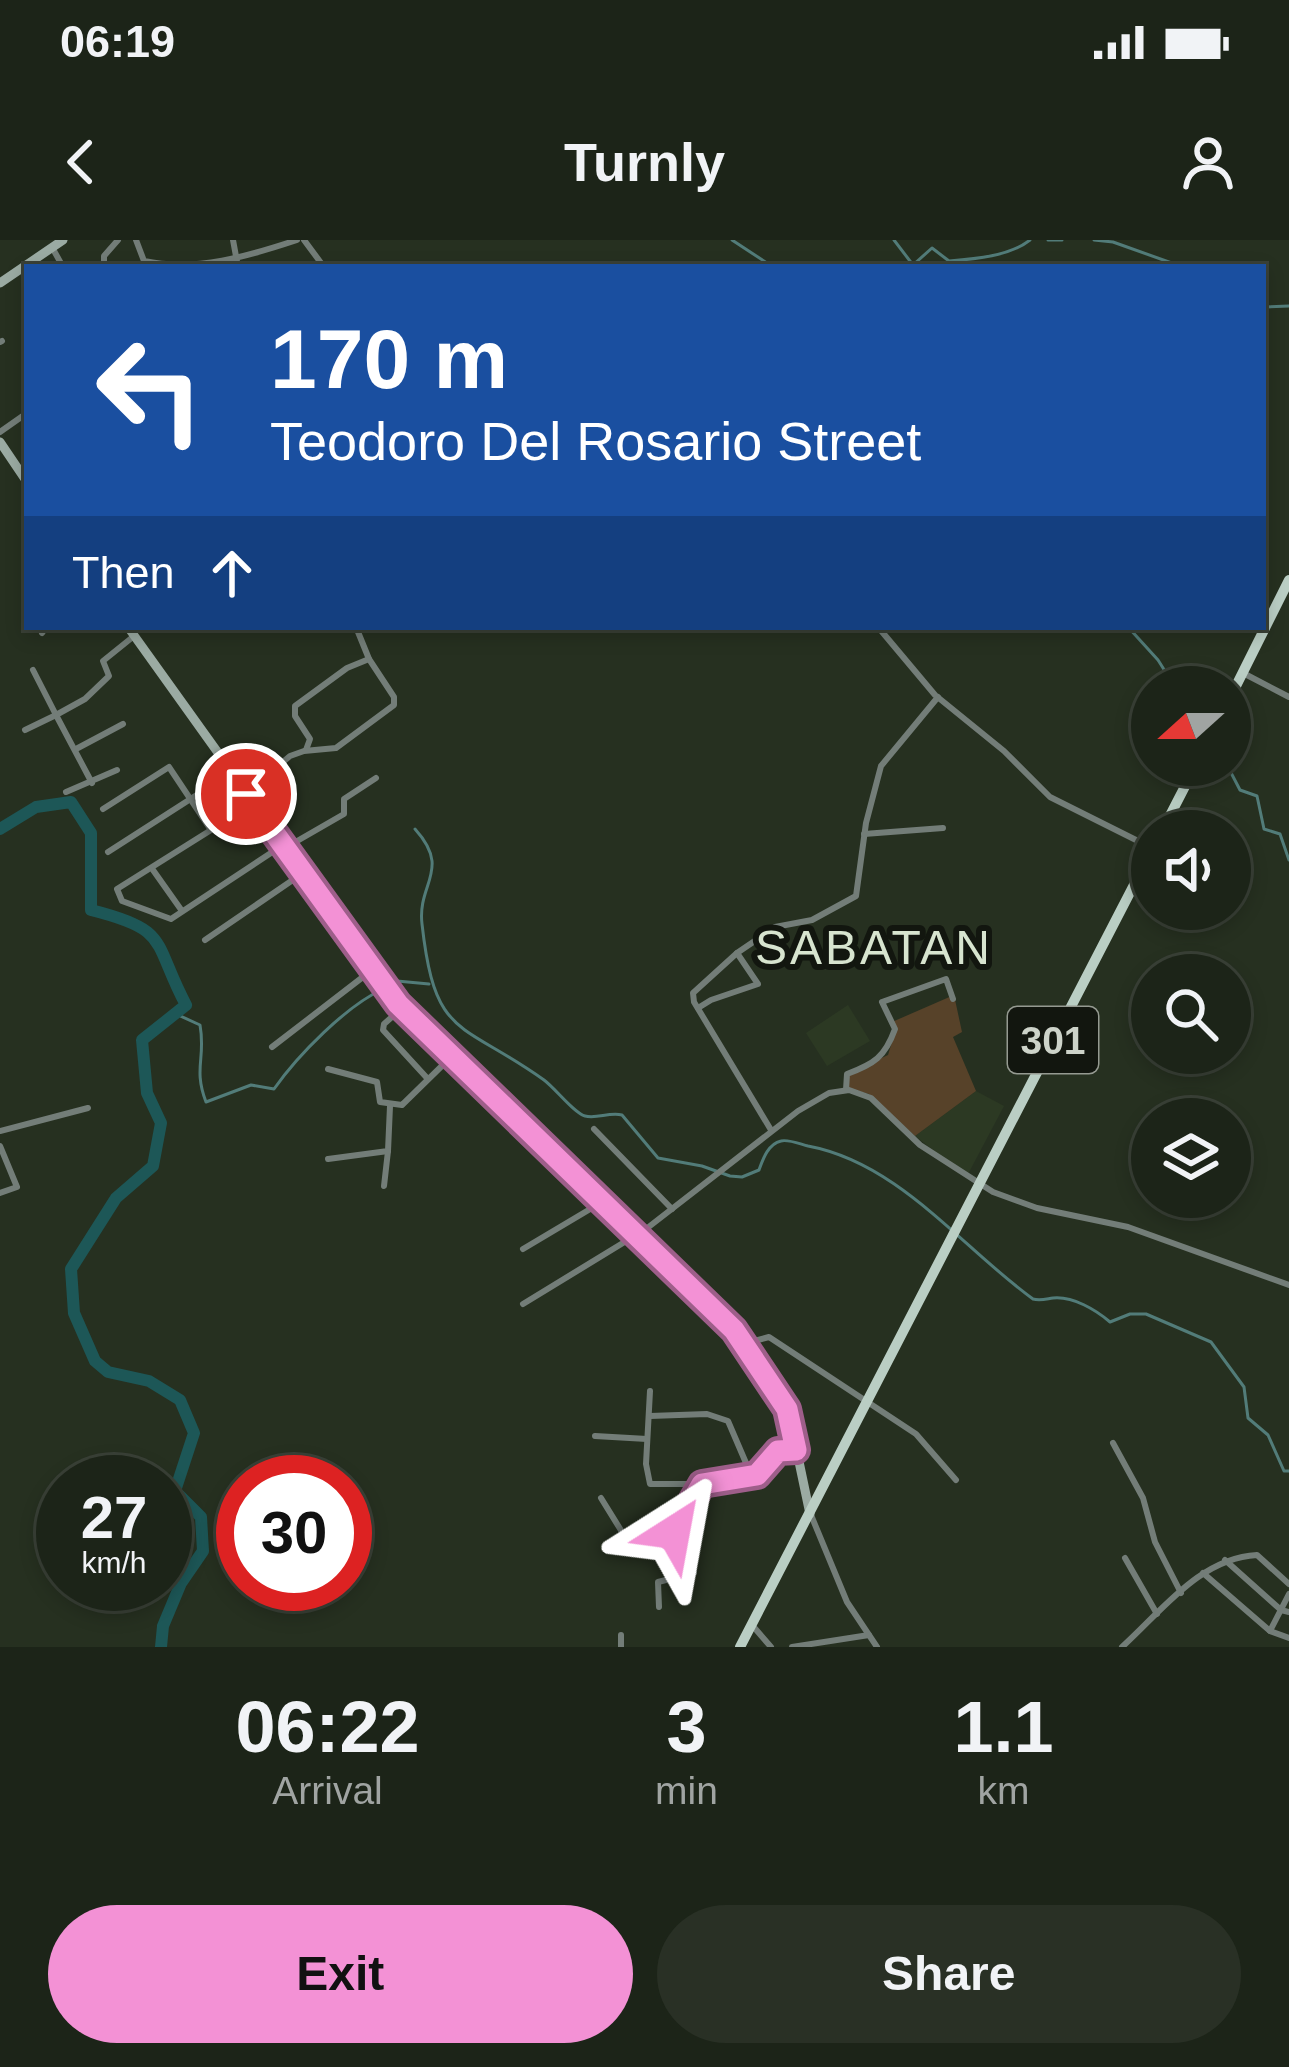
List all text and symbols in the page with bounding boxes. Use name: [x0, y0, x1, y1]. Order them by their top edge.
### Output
text: 06:19: [60, 16, 175, 67]
icon: back: [48, 129, 114, 195]
icon: person: [1175, 129, 1241, 195]
text: Turnly: [564, 132, 725, 192]
icon: left: [72, 312, 228, 468]
text: 170 m: [270, 312, 508, 406]
text: Teodoro Del Rosario Street: [270, 411, 921, 471]
icon: ahead: [199, 540, 265, 606]
text: Then: [72, 547, 175, 598]
north arrow: [1131, 666, 1251, 786]
map controls: [1131, 666, 1251, 1218]
pin: [195, 743, 297, 845]
icon: arrive: [213, 761, 279, 827]
button: sound: [1131, 810, 1251, 930]
district label: SABATAN: [755, 921, 993, 974]
button: search: [1131, 954, 1251, 1074]
road number: 301: [1008, 1007, 1098, 1073]
button: layers: [1131, 1098, 1251, 1218]
speed limit sign: 30: [216, 1455, 372, 1611]
position arrow: [611, 1469, 737, 1595]
text: 27: [81, 1484, 147, 1551]
text: km/h: [81, 1546, 147, 1579]
text: 06:22: [235, 1687, 420, 1767]
text: 3: [666, 1687, 707, 1767]
text: 1.1: [953, 1687, 1054, 1767]
text: Arrival: [272, 1769, 383, 1812]
text: min: [655, 1769, 718, 1812]
text: km: [977, 1769, 1029, 1812]
button: Exit: [48, 1905, 633, 2043]
button: Share: [657, 1905, 1241, 2043]

